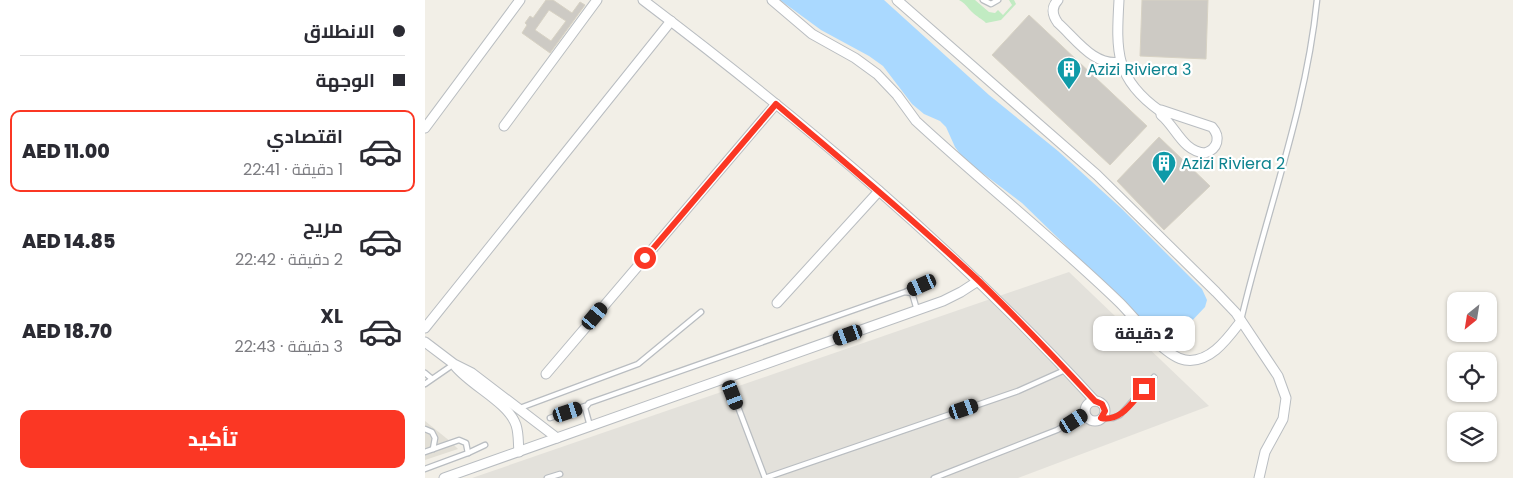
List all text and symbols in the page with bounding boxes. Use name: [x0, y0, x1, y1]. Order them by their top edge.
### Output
text: الانطلاق: [304, 18, 375, 45]
building icon: Azizi Riviera 3: [1056, 56, 1082, 90]
place label: Azizi Riviera 3: [1087, 58, 1191, 81]
text: الوجهة: [315, 67, 375, 94]
text: اقتصادي: [267, 123, 343, 150]
icon: car: [358, 129, 403, 174]
text: AED 11.00: [22, 138, 110, 165]
building icon: Azizi Riviera 2: [1151, 150, 1177, 184]
place label: Azizi Riviera 2: [1181, 152, 1285, 175]
text: 1 دقيقة · 22:41: [243, 158, 343, 181]
text: مريح: [303, 213, 343, 240]
icon: car: [358, 219, 403, 264]
text: AED 14.85: [22, 228, 115, 255]
route start: [634, 247, 656, 269]
text: 2 دقيقة · 22:42: [235, 248, 343, 271]
car: [905, 272, 938, 298]
north arrow: [1447, 292, 1497, 342]
map controls: [1447, 292, 1497, 462]
car: [579, 300, 610, 332]
text: XL: [320, 303, 343, 330]
icon: car: [358, 309, 403, 354]
callout: 2 دقيقة: [1093, 316, 1195, 352]
text: AED 18.70: [22, 318, 112, 345]
text: 2 دقيقة: [1115, 322, 1173, 345]
car: [831, 323, 864, 347]
text: 3 دقيقة · 22:43: [234, 335, 343, 358]
button: locate: [1447, 352, 1497, 402]
car: [720, 378, 745, 412]
route end: [1133, 378, 1155, 400]
car: [947, 397, 980, 421]
car: [551, 400, 584, 424]
car: [1057, 407, 1090, 435]
button: تأكيد: [20, 410, 405, 468]
button: layers: [1447, 412, 1497, 462]

